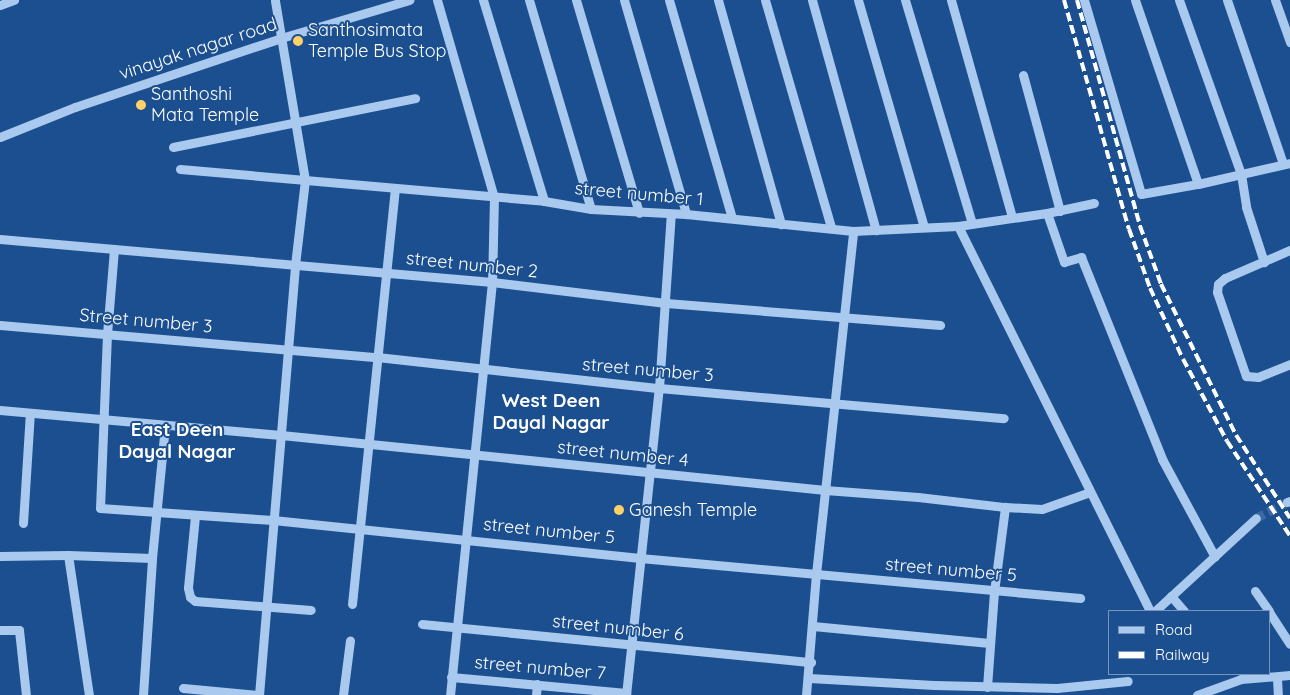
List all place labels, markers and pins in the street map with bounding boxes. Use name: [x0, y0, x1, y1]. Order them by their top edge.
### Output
place label: Santhosimata Temple Bus Stop: [308, 20, 446, 62]
marker: Santhosimata Temple Bus Stop: [292, 35, 304, 47]
place label: Santhoshi Mata Temple: [151, 84, 259, 126]
marker: Santhoshi Mata Temple: [135, 99, 147, 111]
place label: Ganesh Temple: [629, 499, 757, 521]
marker: Ganesh Temple: [613, 504, 625, 516]

